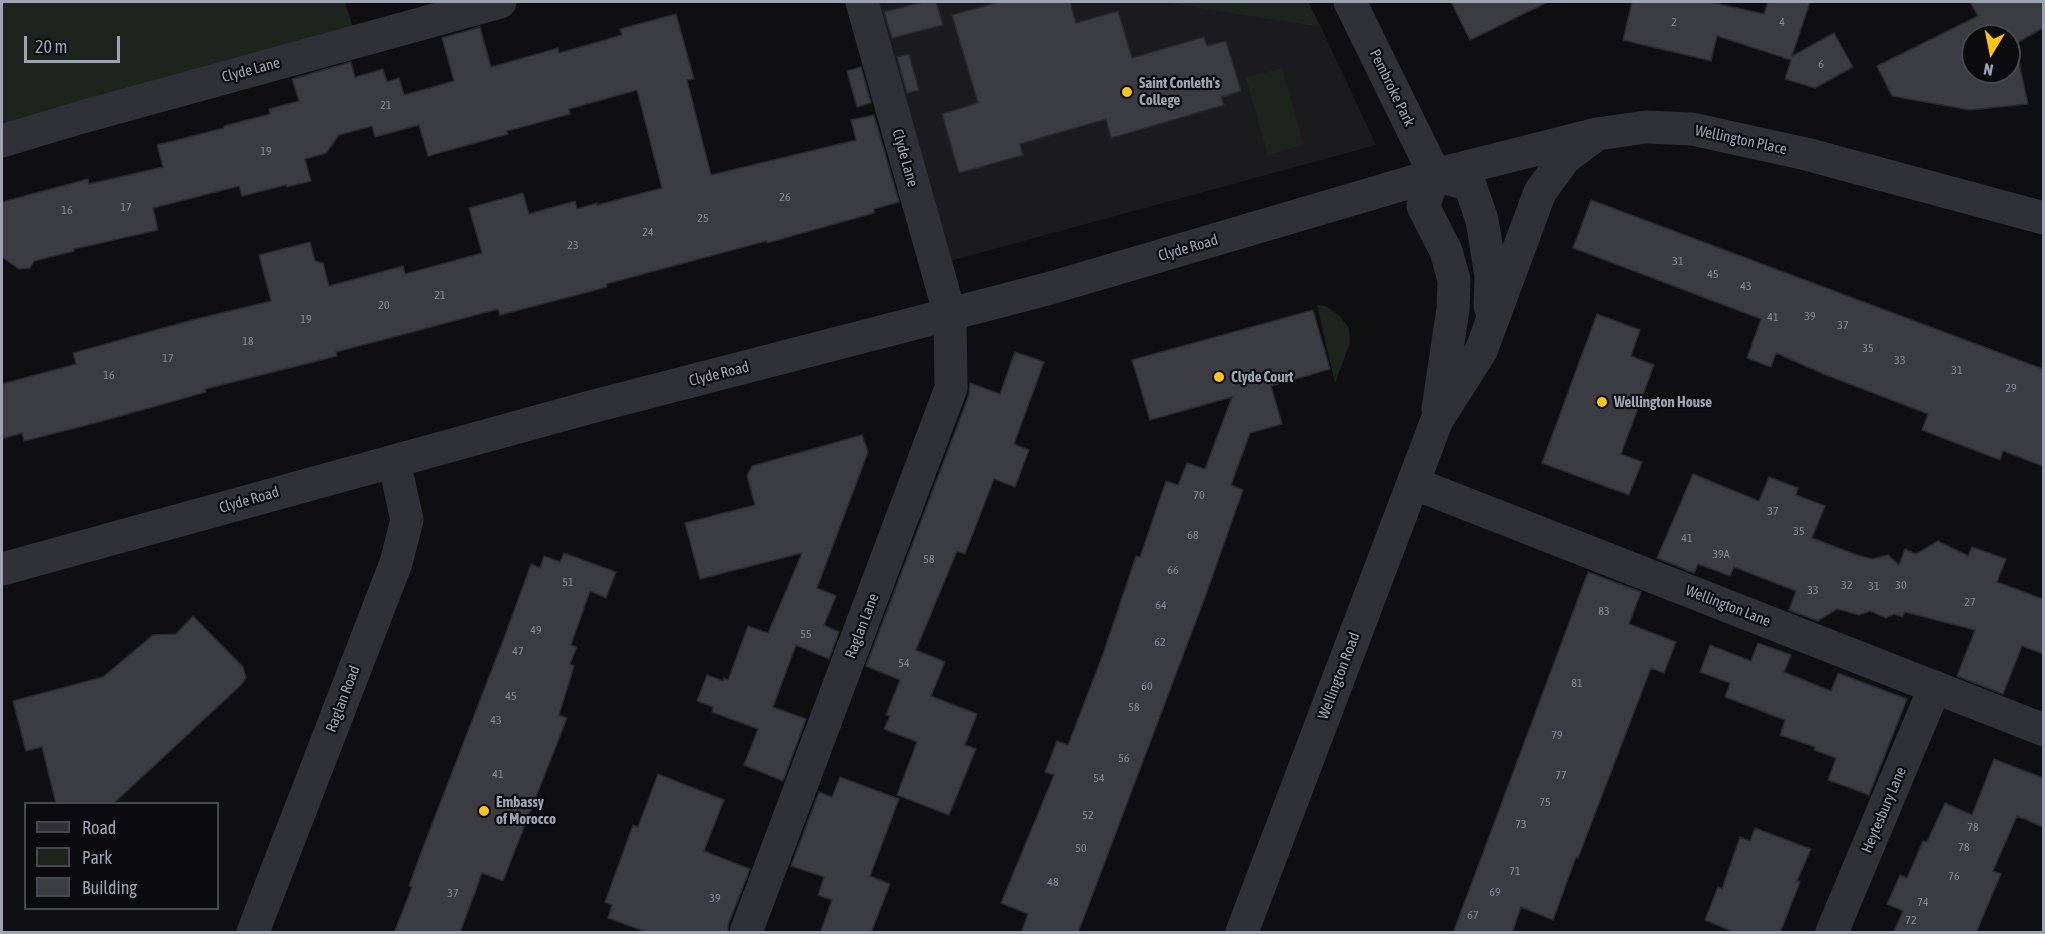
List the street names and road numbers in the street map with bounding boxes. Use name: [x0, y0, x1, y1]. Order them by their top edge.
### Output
street label: Pembroke Park: [1366, 46, 1418, 130]
street label: Clyde Lane: [220, 54, 282, 86]
street label: Wellington Place: [1693, 121, 1789, 159]
street label: Clyde Lane: [888, 127, 922, 189]
street label: Clyde Road: [1156, 231, 1220, 265]
street label: Clyde Road: [687, 358, 751, 390]
street label: Clyde Road: [217, 483, 281, 517]
street label: Wellington Lane: [1683, 582, 1773, 630]
street label: Raglan Lane: [841, 591, 883, 661]
street label: Wellington Road: [1314, 630, 1364, 722]
street label: Raglan Road: [322, 663, 364, 735]
street label: Heytesbury Lane: [1858, 764, 1910, 856]

